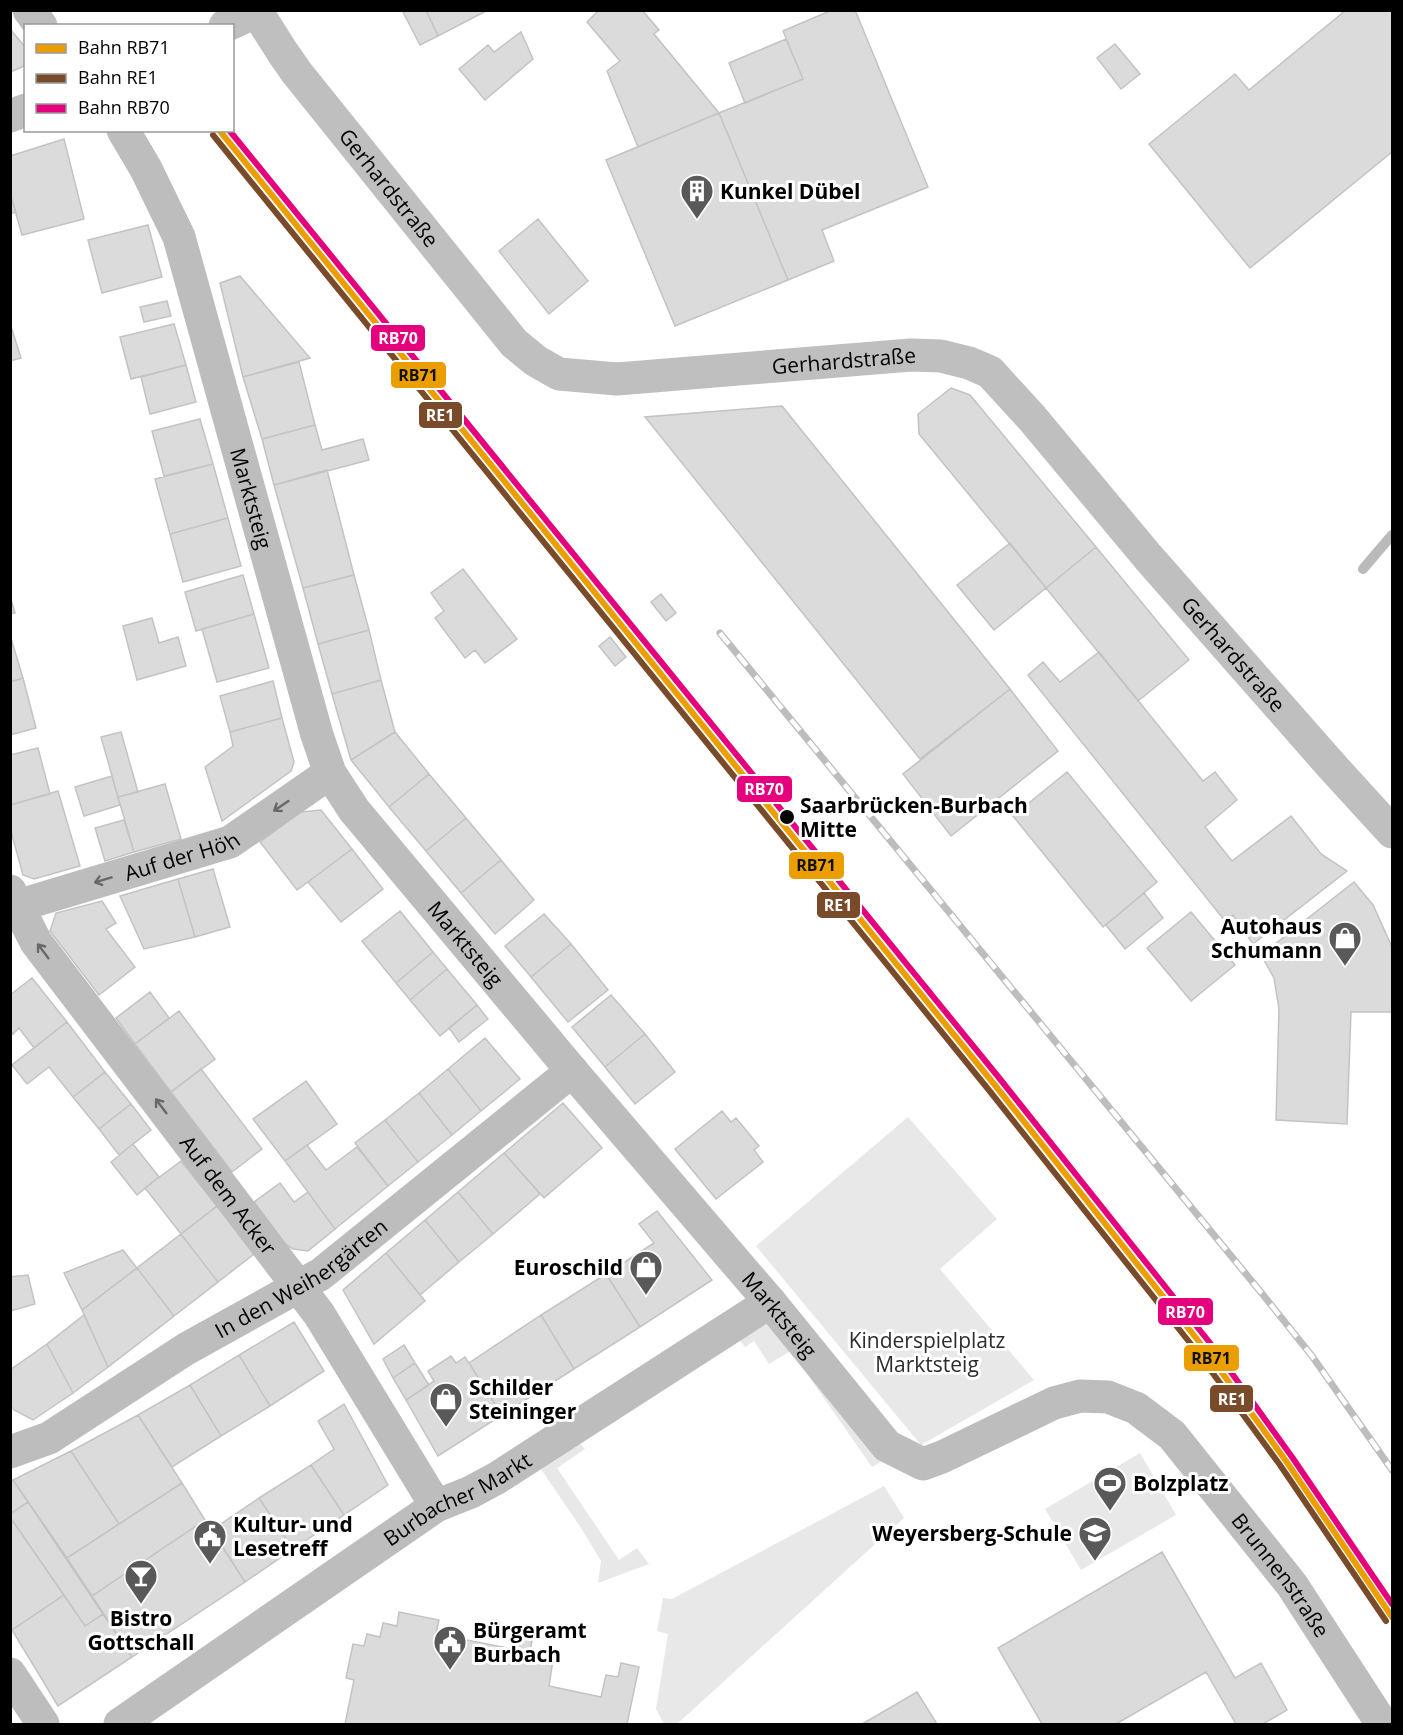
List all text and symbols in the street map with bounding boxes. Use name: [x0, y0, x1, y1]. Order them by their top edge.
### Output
legend: [24, 24, 234, 132]
text: Bahn RB71: [78, 35, 170, 59]
text: Bahn RE1: [78, 65, 158, 89]
text: Bahn RB70: [78, 95, 170, 119]
street label: Gerhardstraße: [333, 123, 445, 253]
building icon: Kunkel Dübel: [679, 173, 715, 220]
place label: Kunkel Dübel: [720, 177, 860, 205]
line badge: RB70: [370, 324, 426, 352]
text: RB70: [378, 327, 418, 349]
street label: Gerhardstraße: [771, 341, 917, 380]
line badge: RB71: [390, 361, 447, 389]
text: RB71: [398, 364, 438, 386]
line badge: RE1: [418, 401, 463, 429]
text: RE1: [426, 404, 454, 426]
street label: Marktsteig: [224, 445, 279, 552]
street label: Gerhardstraße: [1175, 591, 1292, 718]
line badge: RB70: [736, 775, 793, 803]
text: RB70: [744, 778, 784, 800]
place label: Saarbrücken-Burbach Mitte: [800, 791, 1028, 843]
one-way arrow: [274, 800, 290, 812]
marker: Saarbrücken-Burbach Mitte: [778, 808, 796, 826]
street label: Auf der Höh: [121, 825, 245, 887]
line badge: RB71: [788, 851, 845, 880]
text: RB71: [796, 854, 836, 876]
one-way arrow: [94, 875, 113, 886]
line badge: RE1: [816, 891, 861, 919]
text: RE1: [824, 894, 852, 916]
street label: Marktsteig: [422, 895, 510, 992]
place label: Autohaus Schumann: [1211, 912, 1322, 964]
shop icon: Autohaus Schumann: [1327, 920, 1363, 967]
one-way arrow: [37, 943, 50, 959]
one-way arrow: [155, 1099, 168, 1115]
street label: Auf dem Acker: [174, 1129, 283, 1261]
street label: In den Weihergärten: [210, 1212, 393, 1344]
shop icon: Euroschild: [628, 1249, 664, 1296]
place label: Euroschild: [514, 1253, 623, 1281]
street label: Marktsteig: [736, 1266, 824, 1363]
line badge: RB70: [1157, 1297, 1214, 1326]
text: RB70: [1165, 1301, 1205, 1323]
park label: Kinderspielplatz Marktsteig: [849, 1326, 1005, 1378]
line badge: RB71: [1183, 1344, 1240, 1372]
text: RB71: [1191, 1347, 1231, 1369]
place label: Schilder Steininger: [469, 1373, 577, 1425]
shop icon: Schilder Steininger: [428, 1381, 464, 1428]
line badge: RE1: [1209, 1384, 1254, 1413]
text: RE1: [1218, 1388, 1246, 1410]
street label: Burbacher Markt: [378, 1446, 536, 1552]
sports icon: Bolzplatz: [1092, 1465, 1128, 1512]
place label: Bolzplatz: [1133, 1469, 1229, 1497]
street label: Brunnenstraße: [1226, 1507, 1336, 1642]
place label: Kultur- und Lesetreff: [233, 1510, 353, 1562]
school or university icon: Weyersberg-Schule: [1077, 1515, 1113, 1562]
public building icon: Kultur- und Lesetreff: [192, 1518, 228, 1565]
place label: Weyersberg-Schule: [872, 1519, 1072, 1547]
bar icon: Bistro Gottschall: [123, 1558, 159, 1605]
place label: Bistro Gottschall: [88, 1604, 194, 1656]
place label: Bürgeramt Burbach: [473, 1616, 587, 1668]
public building icon: Bürgeramt Burbach: [432, 1624, 468, 1671]

